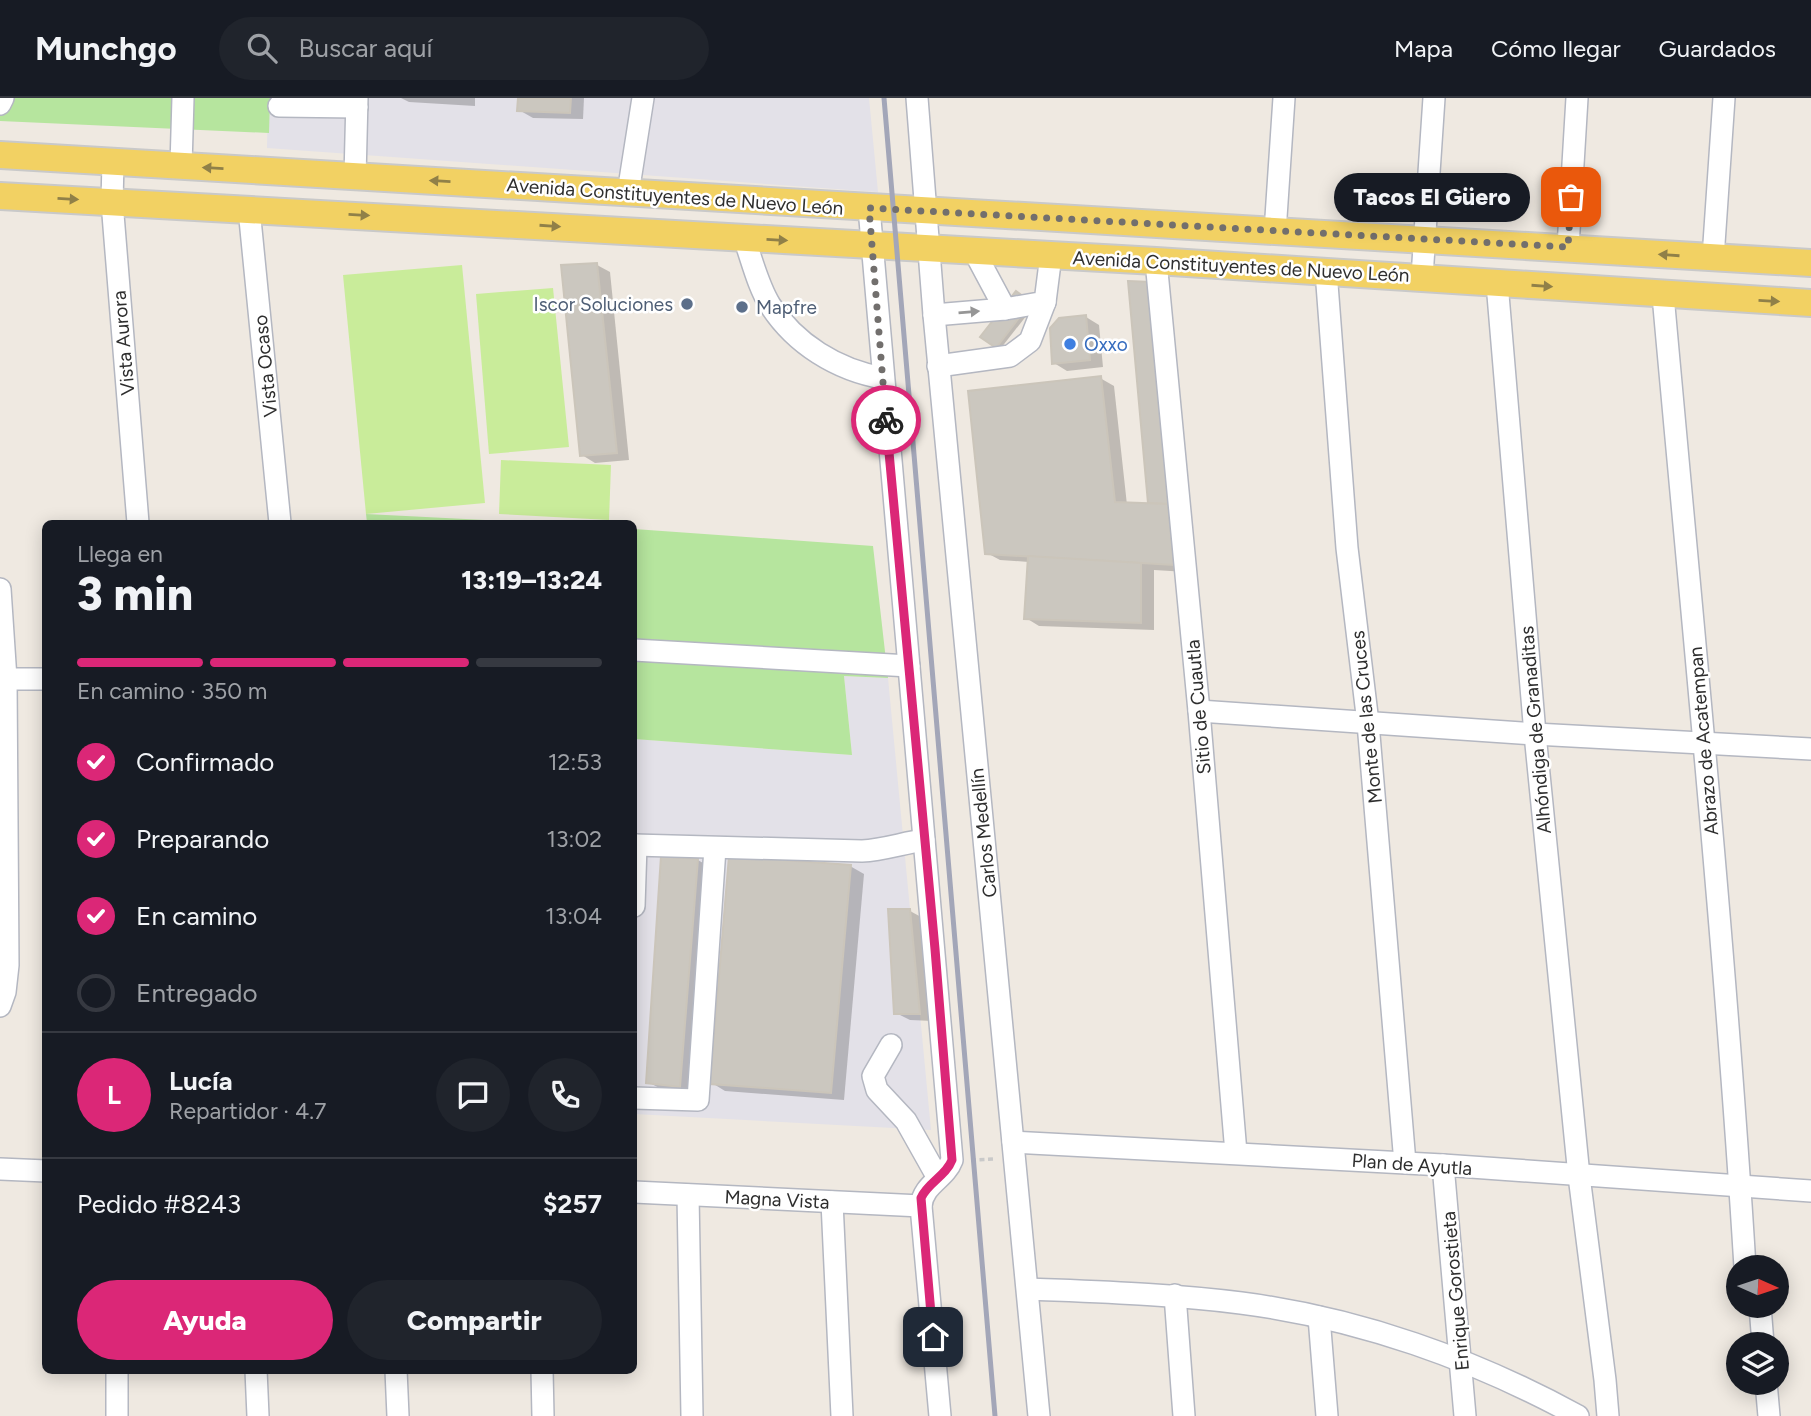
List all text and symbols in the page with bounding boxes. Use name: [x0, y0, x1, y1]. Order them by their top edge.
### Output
search box: [219, 17, 709, 80]
text: Munchgo: [35, 29, 177, 68]
icon: search: [243, 29, 281, 67]
text: Buscar aquí: [299, 32, 432, 64]
text: Mapa: [1394, 34, 1453, 63]
text: Cómo llegar: [1491, 34, 1621, 63]
text: Guardados: [1659, 34, 1776, 63]
one-way arrow: [201, 162, 223, 173]
pin: [1541, 167, 1601, 227]
callout: Tacos El Güero: [1333, 172, 1529, 222]
street label: Avenida Constituyentes de Nuevo León: [506, 173, 844, 220]
one-way arrow: [429, 176, 451, 187]
icon: bag: [1552, 178, 1590, 216]
text: Tacos El Güero: [1353, 183, 1511, 211]
one-way arrow: [57, 194, 79, 205]
one-way arrow: [348, 210, 370, 221]
one-way arrow: [539, 221, 561, 232]
one-way arrow: [766, 235, 788, 246]
street label: Avenida Constituyentes de Nuevo León: [1072, 246, 1410, 287]
one-way arrow: [1658, 249, 1680, 260]
one-way arrow: [1531, 281, 1553, 292]
street label: Vista Aurora: [107, 290, 140, 396]
place label: Iscor Soluciones: [534, 293, 673, 316]
one-way arrow: [1758, 295, 1780, 306]
marker: Iscor Soluciones: [679, 296, 695, 312]
place label: Mapfre: [756, 296, 817, 319]
marker: Mapfre: [734, 299, 750, 315]
one-way arrow: [958, 306, 980, 317]
street label: Vista Ocaso: [249, 314, 282, 418]
place label: Oxxo: [1084, 333, 1128, 356]
marker: Oxxo: [1062, 336, 1078, 352]
courier: [851, 385, 921, 455]
icon: bike: [867, 401, 905, 439]
text: Llega en: [77, 540, 163, 568]
text: 13:19–13:24: [461, 564, 602, 596]
text: 3 min: [77, 566, 193, 622]
street label: Alhóndiga de Granaditas: [1515, 625, 1556, 835]
street label: Monte de las Cruces: [1346, 629, 1387, 805]
street label: Sitio de Cuautla: [1181, 639, 1216, 775]
street label: Abrazo de Acatempan: [1684, 646, 1723, 836]
text: En camino · 350 m: [77, 677, 267, 705]
icon: check: [77, 743, 115, 781]
text: Confirmado: [136, 746, 274, 778]
text: 12:53: [548, 748, 602, 776]
street label: Carlos Medellín: [965, 767, 1002, 899]
icon: check: [77, 820, 115, 858]
text: Preparando: [136, 823, 269, 855]
text: 13:02: [547, 825, 602, 853]
icon: check: [77, 897, 115, 935]
text: En camino: [136, 900, 257, 932]
text: 13:04: [545, 902, 602, 930]
text: Entregado: [136, 977, 258, 1009]
button: chat: [436, 1058, 510, 1132]
button: phone: [528, 1058, 602, 1132]
text: Lucía: [169, 1065, 233, 1097]
text: L: [107, 1079, 121, 1111]
text: Repartidor · 4.7: [169, 1097, 326, 1125]
street label: Plan de Ayutla: [1351, 1149, 1473, 1180]
street label: Magna Vista: [724, 1185, 830, 1214]
text: Pedido #8243: [77, 1188, 241, 1220]
text: $257: [543, 1188, 602, 1220]
street label: Enrique Gorostieta: [1437, 1210, 1474, 1372]
north arrow: [1726, 1255, 1788, 1318]
map controls: [1726, 1255, 1789, 1395]
button: Ayuda: [77, 1280, 333, 1360]
button: Compartir: [347, 1280, 602, 1360]
pin: [903, 1307, 963, 1367]
icon: home: [914, 1318, 952, 1356]
button: layers: [1726, 1332, 1789, 1395]

